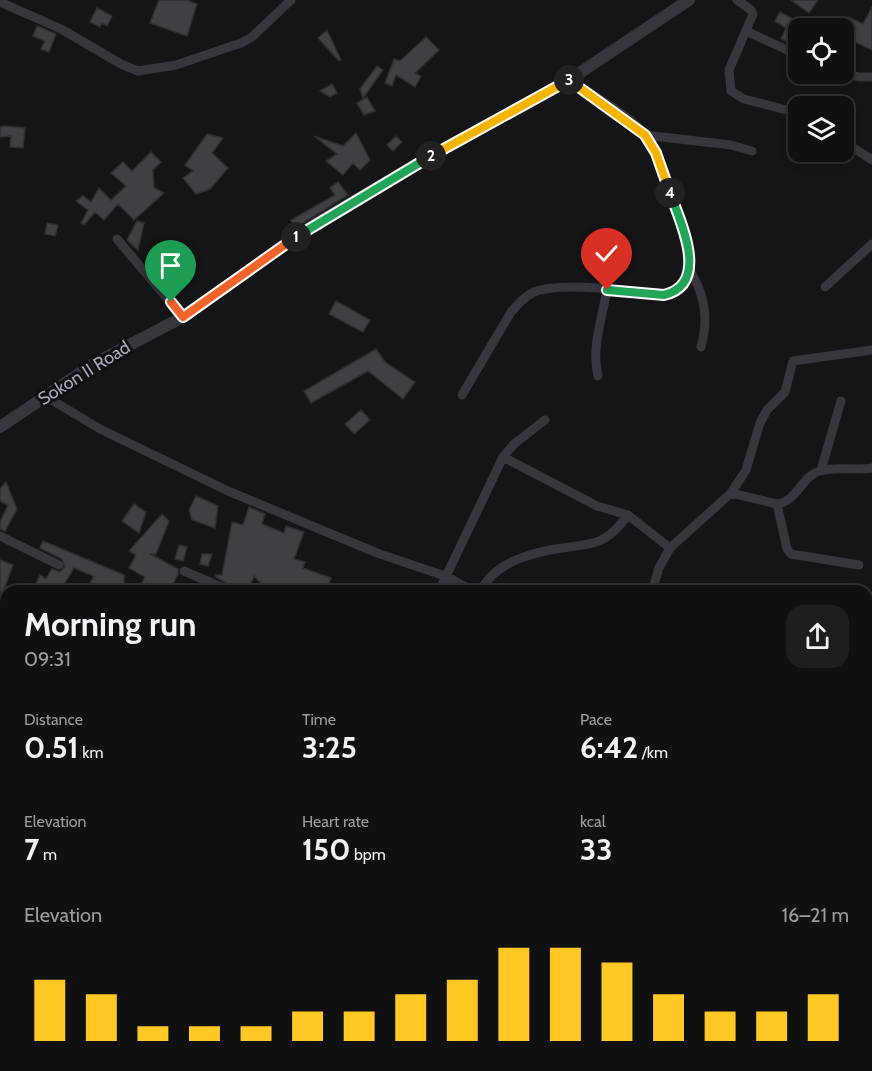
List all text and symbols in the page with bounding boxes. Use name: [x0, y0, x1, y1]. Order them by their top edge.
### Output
map controls: [788, 18, 854, 162]
button: locate: [788, 18, 854, 84]
pin: 3: [554, 65, 584, 95]
text: 3: [565, 70, 573, 89]
button: layers: [788, 96, 854, 162]
pin: 2: [416, 141, 446, 171]
text: 2: [427, 146, 435, 165]
pin: 4: [655, 178, 685, 208]
text: 4: [665, 183, 675, 202]
pin: 1: [281, 222, 311, 252]
text: 1: [293, 227, 299, 246]
pin: [581, 228, 632, 290]
icon: check: [590, 237, 623, 270]
pin: [145, 240, 196, 302]
icon: arrive: [154, 249, 187, 282]
street label: Sokon II Road: [34, 336, 134, 410]
text: Morning run: [24, 604, 196, 644]
button: share: [786, 605, 849, 668]
text: 09:31: [24, 647, 71, 671]
text: Distance: [24, 710, 83, 729]
text: Time: [302, 710, 336, 729]
text: Pace: [580, 710, 612, 729]
text: 0.51: [24, 729, 79, 766]
text: 3:25: [302, 729, 357, 766]
text: 6:42: [580, 729, 638, 766]
text: km: [79, 743, 104, 762]
text: /km: [638, 743, 668, 762]
text: Elevation: [24, 812, 87, 831]
text: Heart rate: [302, 812, 369, 831]
text: kcal: [580, 812, 606, 831]
text: 7: [24, 831, 39, 868]
text: 150: [302, 831, 350, 868]
text: 33: [580, 831, 612, 868]
text: m: [39, 845, 57, 864]
text: bpm: [350, 845, 386, 864]
text: Elevation: [24, 903, 102, 927]
text: 16–21 m: [782, 903, 849, 927]

